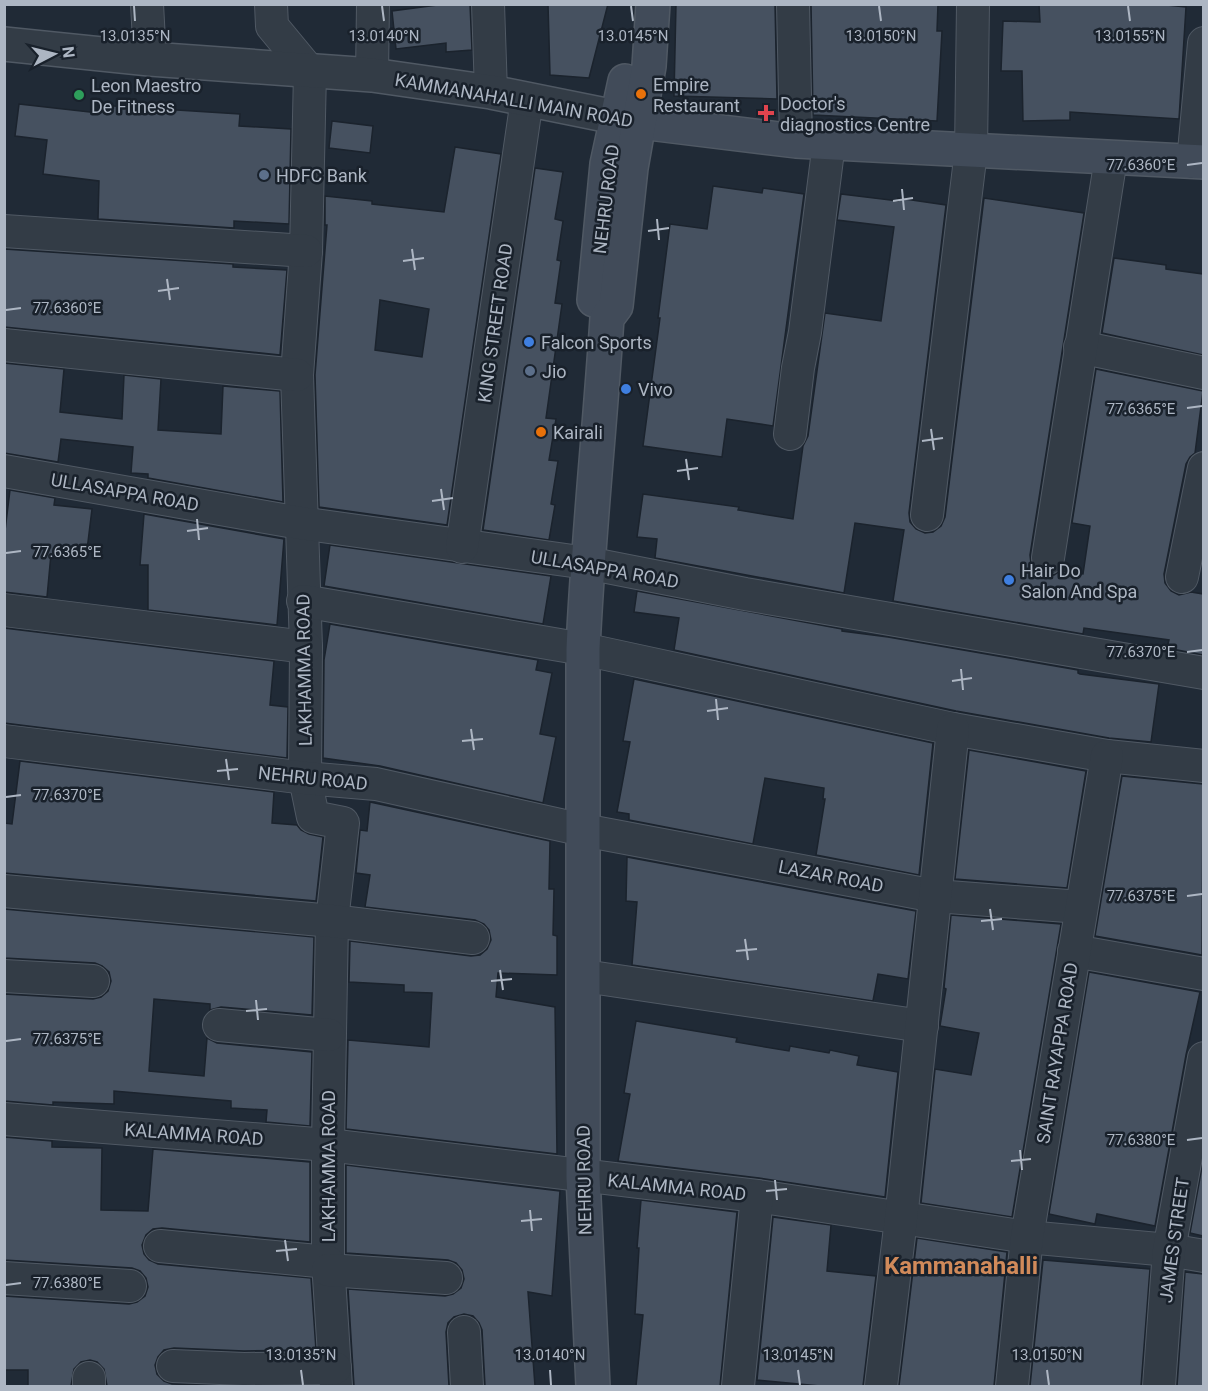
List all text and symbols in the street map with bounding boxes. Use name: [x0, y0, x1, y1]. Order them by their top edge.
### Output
north arrow: [24, 24, 84, 84]
text: 13.0135°N: [100, 27, 170, 45]
text: 13.0140°N: [349, 27, 419, 45]
text: 13.0145°N: [598, 27, 668, 45]
text: 13.0150°N: [846, 27, 916, 45]
text: 13.0155°N: [1095, 27, 1165, 45]
text: N: [58, 45, 79, 59]
street label: KAMMANAHALLI MAIN ROAD: [393, 69, 635, 131]
place label: Empire Restaurant: [653, 74, 740, 116]
place label: Leon Maestro De Fitness: [91, 75, 201, 117]
marker: Empire Restaurant: [634, 87, 648, 101]
marker: Leon Maestro De Fitness: [72, 88, 86, 102]
place label: Doctor's diagnostics Centre: [780, 93, 930, 135]
marker: Doctor's diagnostics Centre: [757, 104, 775, 122]
street label: NEHRU ROAD: [589, 143, 623, 255]
text: 77.6360°E: [1107, 156, 1176, 174]
place label: HDFC Bank: [276, 165, 368, 186]
marker: HDFC Bank: [257, 168, 271, 182]
street label: KING STREET ROAD: [473, 242, 517, 404]
text: 77.6360°E: [33, 299, 102, 317]
place label: Falcon Sports: [541, 332, 652, 353]
marker: Falcon Sports: [522, 335, 536, 349]
place label: Jio: [542, 361, 567, 382]
marker: Jio: [523, 364, 537, 378]
place label: Vivo: [638, 379, 673, 400]
marker: Vivo: [619, 382, 633, 396]
text: 77.6365°E: [1107, 400, 1176, 418]
place label: Kairali: [553, 422, 603, 443]
marker: Kairali: [534, 425, 548, 439]
street label: ULLASAPPA ROAD: [49, 469, 201, 515]
text: 77.6365°E: [33, 543, 102, 561]
street label: ULLASAPPA ROAD: [529, 546, 681, 592]
place label: Hair Do Salon And Spa: [1021, 560, 1137, 602]
marker: Hair Do Salon And Spa: [1002, 573, 1016, 587]
street label: LAKHAMMA ROAD: [292, 594, 316, 746]
text: 77.6370°E: [1107, 643, 1176, 661]
street label: NEHRU ROAD: [257, 762, 369, 794]
text: 77.6370°E: [33, 786, 102, 804]
street label: LAZAR ROAD: [777, 856, 885, 896]
text: 77.6375°E: [1107, 887, 1176, 905]
street label: SAINT RAYAPPA ROAD: [1032, 961, 1082, 1145]
text: 77.6375°E: [33, 1030, 102, 1048]
street label: LAKHAMMA ROAD: [318, 1090, 339, 1242]
street label: KALAMMA ROAD: [124, 1119, 264, 1149]
street label: NEHRU ROAD: [573, 1125, 595, 1235]
text: 77.6380°E: [1107, 1131, 1176, 1149]
street label: KALAMMA ROAD: [607, 1169, 747, 1205]
street label: JAMES STREET: [1155, 1176, 1193, 1304]
district label: Kammanahalli: [884, 1252, 1038, 1280]
text: 77.6380°E: [33, 1274, 102, 1292]
text: 13.0135°N: [266, 1346, 336, 1364]
text: 13.0140°N: [515, 1346, 585, 1364]
text: 13.0145°N: [763, 1346, 833, 1364]
text: 13.0150°N: [1012, 1346, 1082, 1364]

